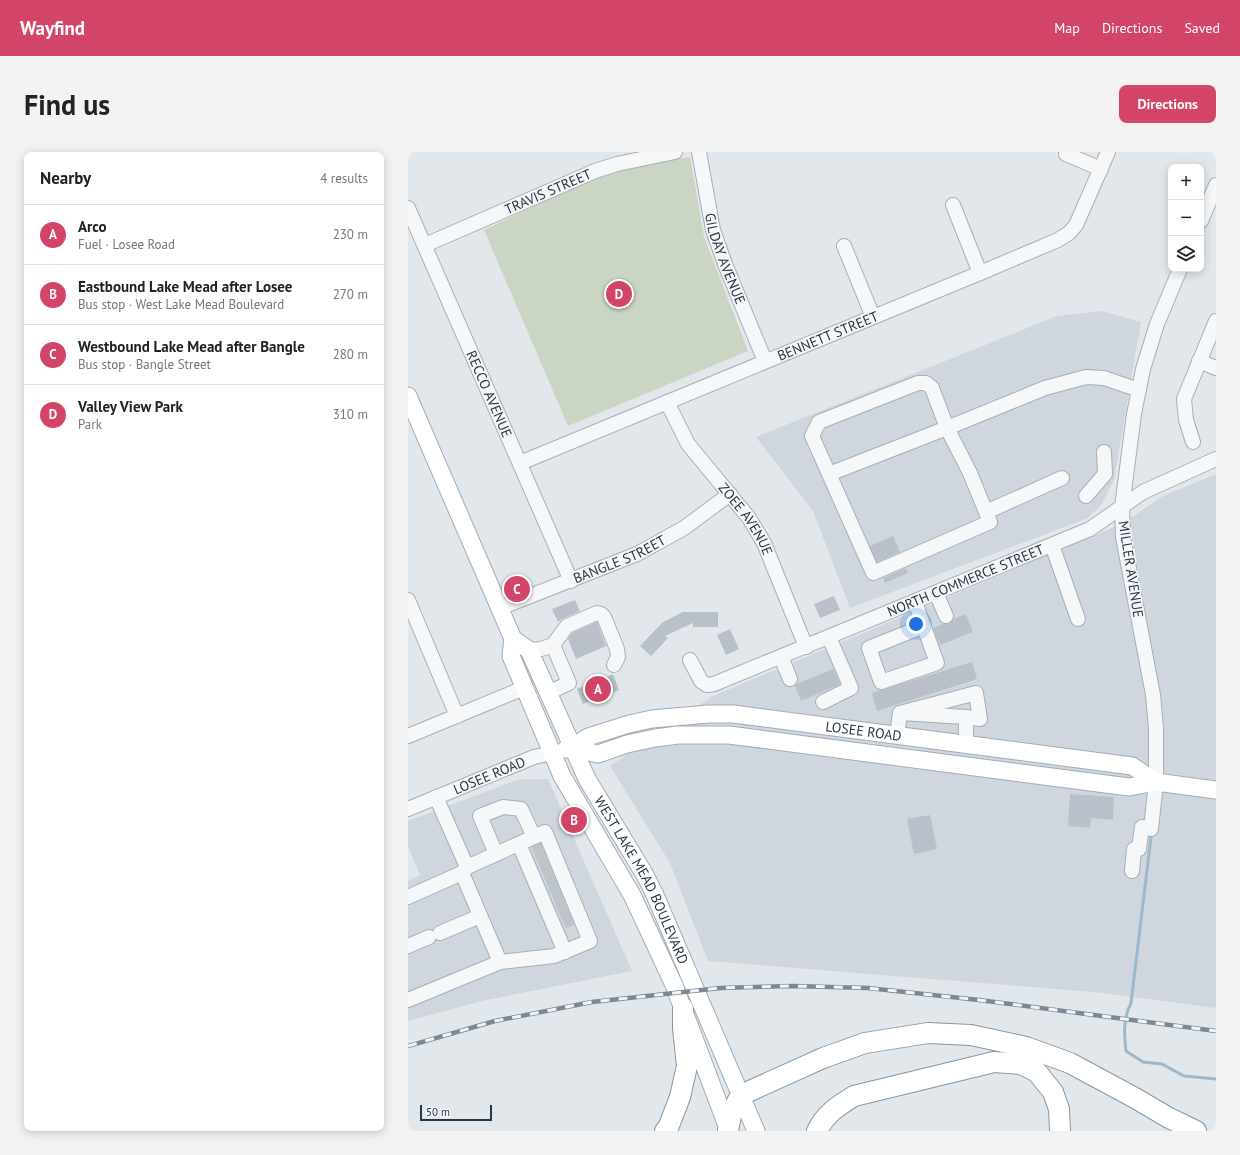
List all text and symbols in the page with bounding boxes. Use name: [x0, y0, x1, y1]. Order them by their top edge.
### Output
text: Wayfind: [20, 16, 85, 40]
text: Map: [1054, 19, 1080, 37]
text: Directions: [1102, 19, 1162, 37]
text: Saved: [1184, 19, 1220, 37]
button: Directions: [1119, 85, 1216, 123]
text: Find us: [24, 86, 110, 123]
map controls: [1168, 164, 1204, 272]
button: +: [1168, 164, 1204, 200]
street label: TRAVIS STREET: [502, 165, 594, 218]
text: Nearby: [40, 167, 91, 189]
text: 4 results: [320, 170, 368, 187]
button: −: [1168, 200, 1204, 236]
street label: GILDAY AVENUE: [701, 212, 750, 307]
text: Arco: [78, 217, 107, 236]
text: A: [49, 226, 57, 243]
text: 230 m: [333, 226, 368, 243]
text: Fuel · Losee Road: [78, 236, 175, 253]
button: layers: [1168, 236, 1204, 272]
text: Eastbound Lake Mead after Losee: [78, 277, 292, 296]
pin: D: [606, 279, 632, 309]
text: B: [49, 286, 57, 303]
text: 270 m: [333, 286, 368, 303]
text: Bus stop · West Lake Mead Boulevard: [78, 296, 284, 313]
street label: BENNETT STREET: [775, 307, 881, 365]
text: Westbound Lake Mead after Bangle: [78, 337, 305, 356]
text: C: [49, 346, 57, 363]
text: 280 m: [333, 346, 368, 363]
street label: RECCO AVENUE: [462, 348, 516, 440]
text: Bus stop · Bangle Street: [78, 356, 211, 373]
text: Valley View Park: [78, 397, 183, 416]
text: D: [49, 406, 57, 423]
text: 310 m: [333, 406, 368, 423]
text: Park: [78, 416, 102, 433]
street label: ZOEE AVENUE: [715, 479, 777, 558]
street label: MILLER AVENUE: [1114, 519, 1148, 619]
street label: BANGLE STREET: [571, 531, 669, 587]
street label: NORTH COMMERCE STREET: [885, 540, 1047, 621]
pin: C: [504, 574, 530, 604]
your location: [906, 614, 926, 634]
pin: A: [585, 674, 611, 704]
street label: LOSEE ROAD: [825, 717, 903, 745]
street label: LOSEE ROAD: [451, 753, 528, 798]
street label: WEST LAKE MEAD BOULEVARD: [590, 793, 692, 967]
pin: B: [561, 805, 587, 835]
scale bar: [420, 1103, 492, 1122]
text: 50 m: [426, 1105, 450, 1119]

